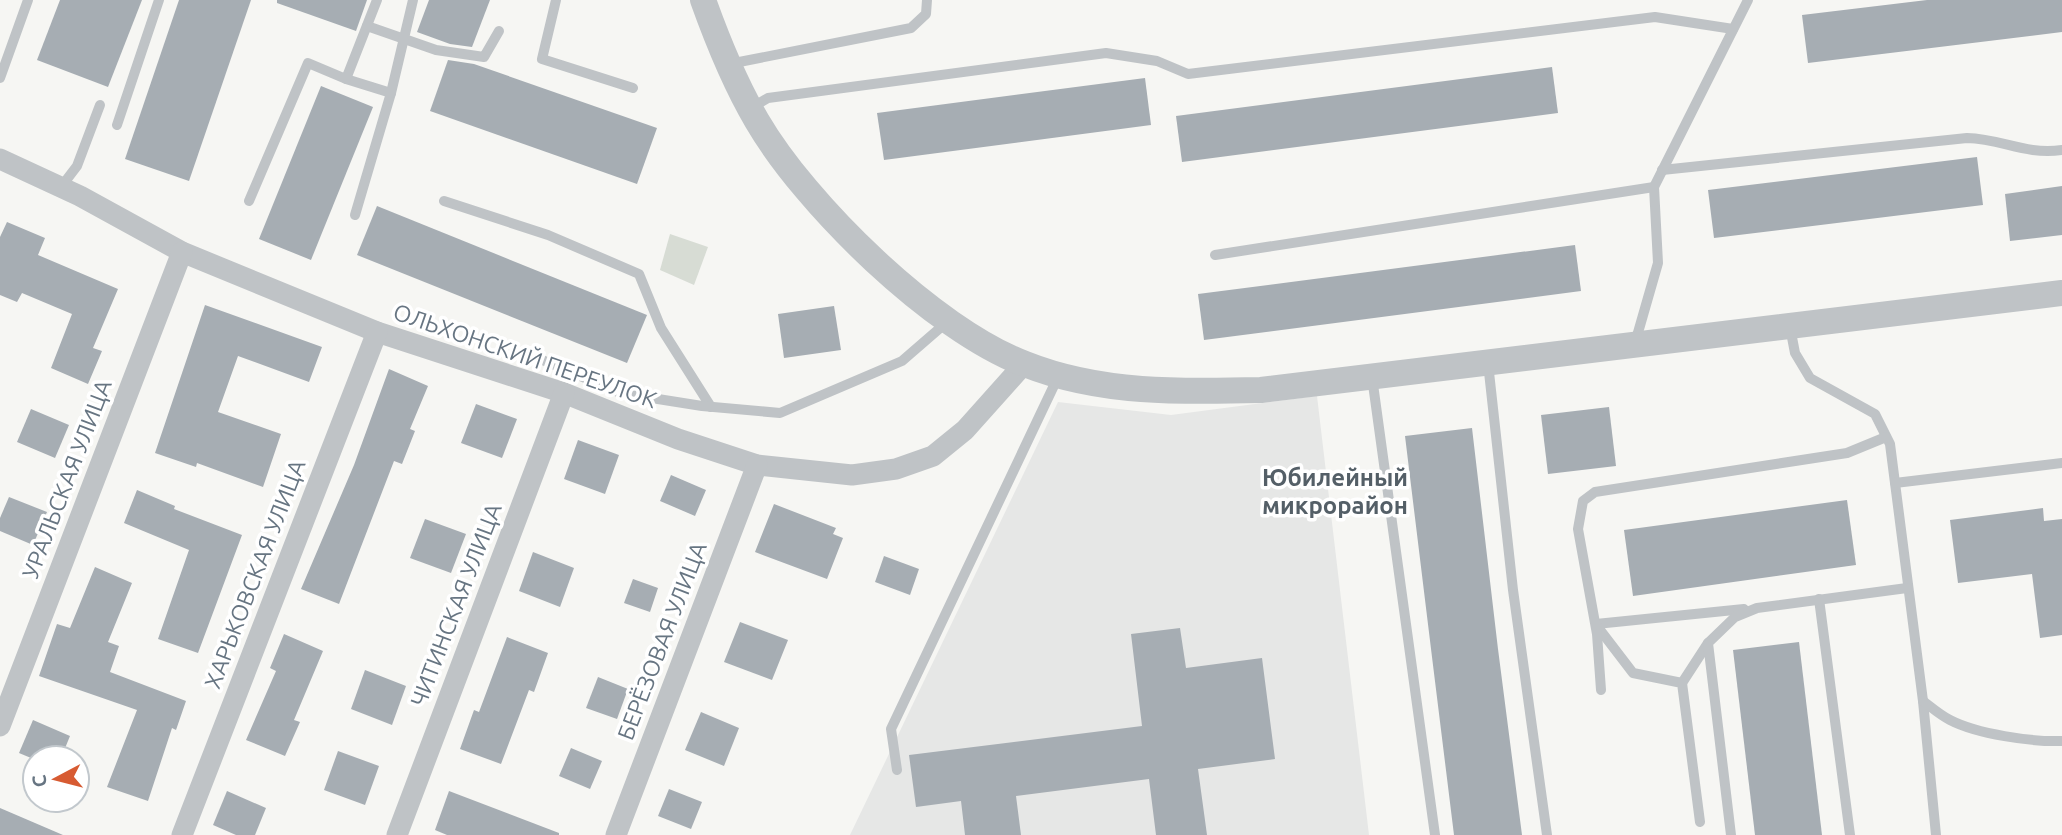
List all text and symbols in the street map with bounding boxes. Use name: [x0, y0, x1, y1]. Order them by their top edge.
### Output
street label: ОЛЬХОНСКИЙ ПЕРЕУЛОК: [390, 299, 660, 412]
street label: УРАЛЬСКАЯ УЛИЦА: [17, 376, 116, 582]
street label: ХАРЬКОВСКАЯ УЛИЦА: [199, 456, 310, 692]
district label: Юбилейный микрорайон: [1262, 464, 1408, 519]
street label: ЧИТИНСКАЯ УЛИЦА: [405, 500, 506, 710]
street label: БЕРЁЗОВАЯ УЛИЦА: [612, 538, 711, 743]
north arrow: [21, 744, 91, 814]
text: С: [27, 774, 51, 788]

